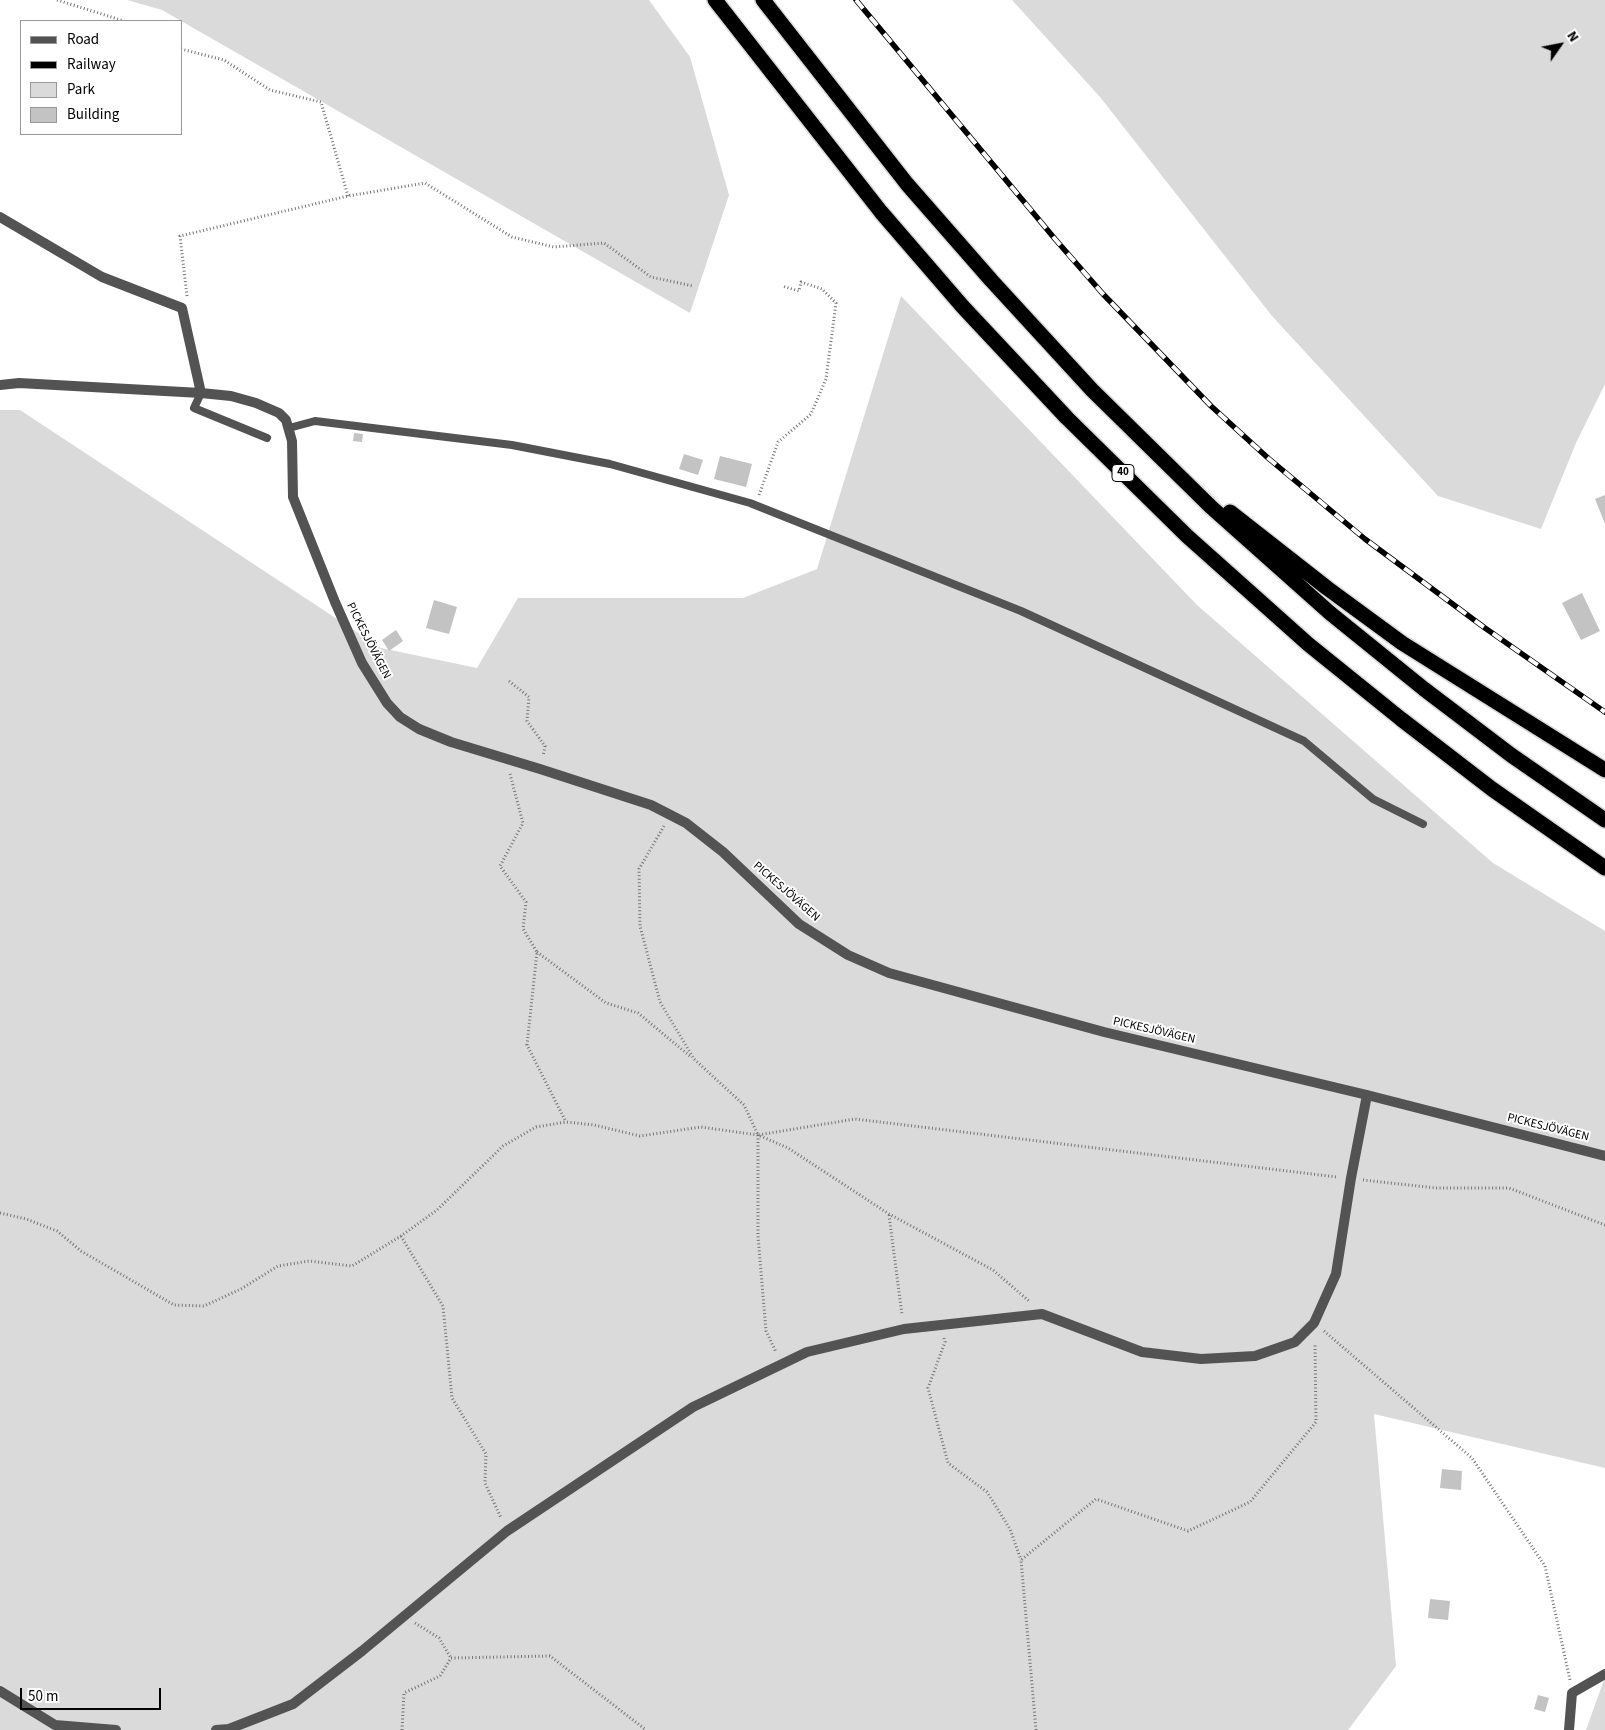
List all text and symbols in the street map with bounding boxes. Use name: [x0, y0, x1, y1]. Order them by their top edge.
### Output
legend: [20, 20, 182, 135]
north arrow: [1535, 20, 1585, 70]
text: N: [1562, 27, 1584, 46]
text: Road: [67, 29, 99, 50]
text: Railway: [67, 54, 116, 75]
text: Park: [67, 79, 95, 100]
text: Building: [67, 104, 119, 125]
road number: 40: [1112, 464, 1134, 482]
street label: PICKESJÖVÄGEN: [343, 600, 393, 682]
street label: PICKESJÖVÄGEN: [750, 859, 822, 925]
street label: PICKESJÖVÄGEN: [1112, 1015, 1196, 1047]
street label: PICKESJÖVÄGEN: [1506, 1111, 1590, 1145]
scale bar: [22, 1678, 164, 1710]
text: 50 m: [28, 1686, 58, 1707]

